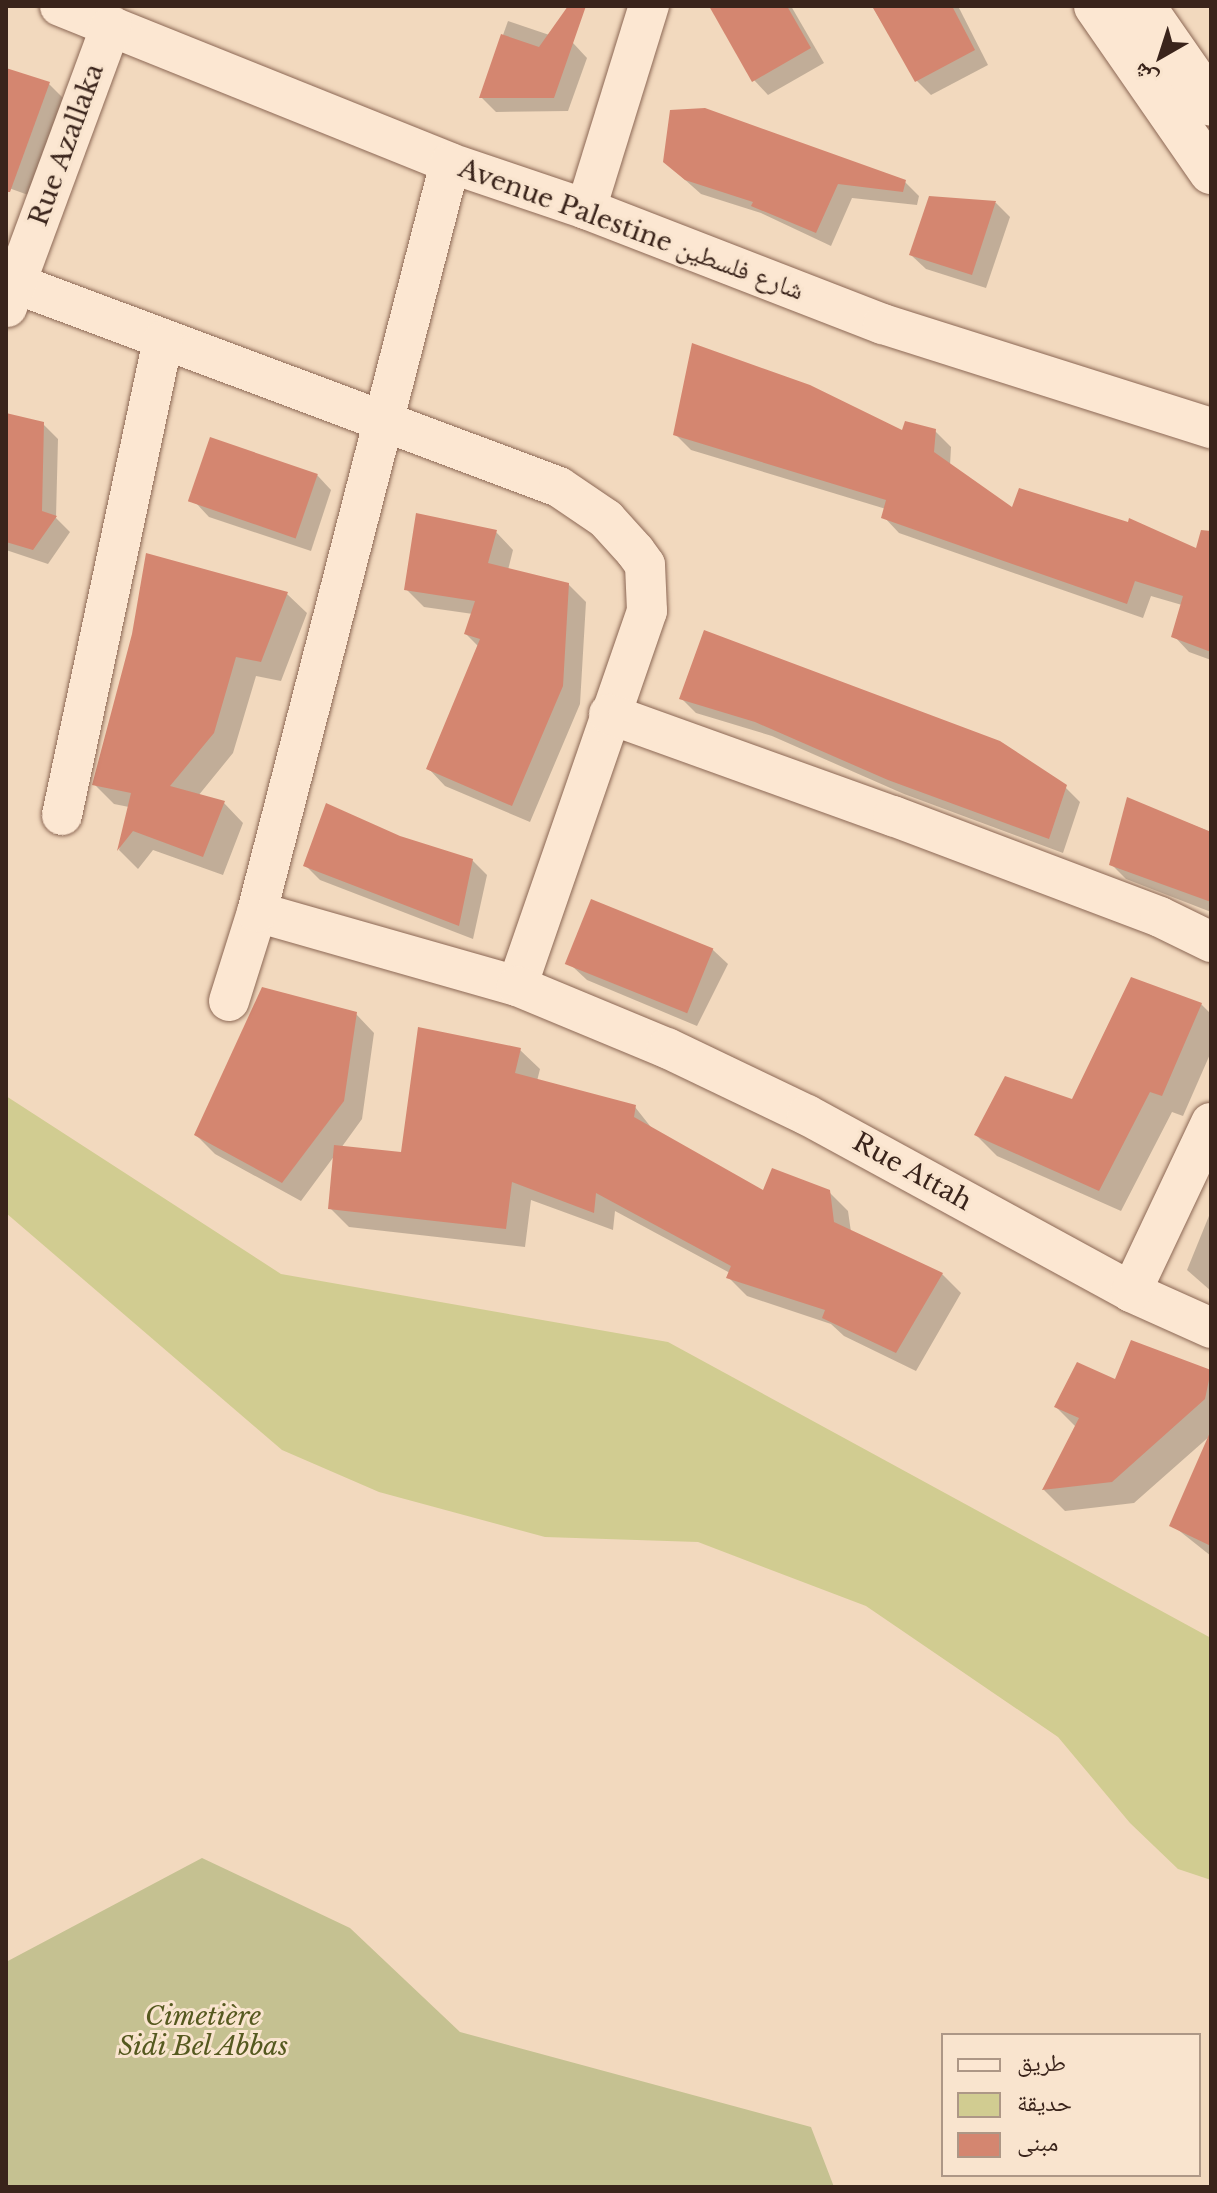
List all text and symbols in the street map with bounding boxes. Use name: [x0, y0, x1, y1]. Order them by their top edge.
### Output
north arrow: [1121, 16, 1201, 96]
text: ش: [1128, 57, 1163, 93]
street label: Rue Azallaka: [23, 59, 111, 231]
street label: Avenue Palestine شارع فلسطين: [454, 153, 808, 307]
street label: Rue Attah: [847, 1126, 977, 1218]
park label: Cimetière Sidi Bel Abbas: [117, 2001, 289, 2062]
legend: [941, 2033, 1201, 2177]
text: طريق: [1017, 2048, 1066, 2077]
text: حديقة: [1017, 2088, 1072, 2117]
text: مبنى: [1017, 2128, 1058, 2157]

